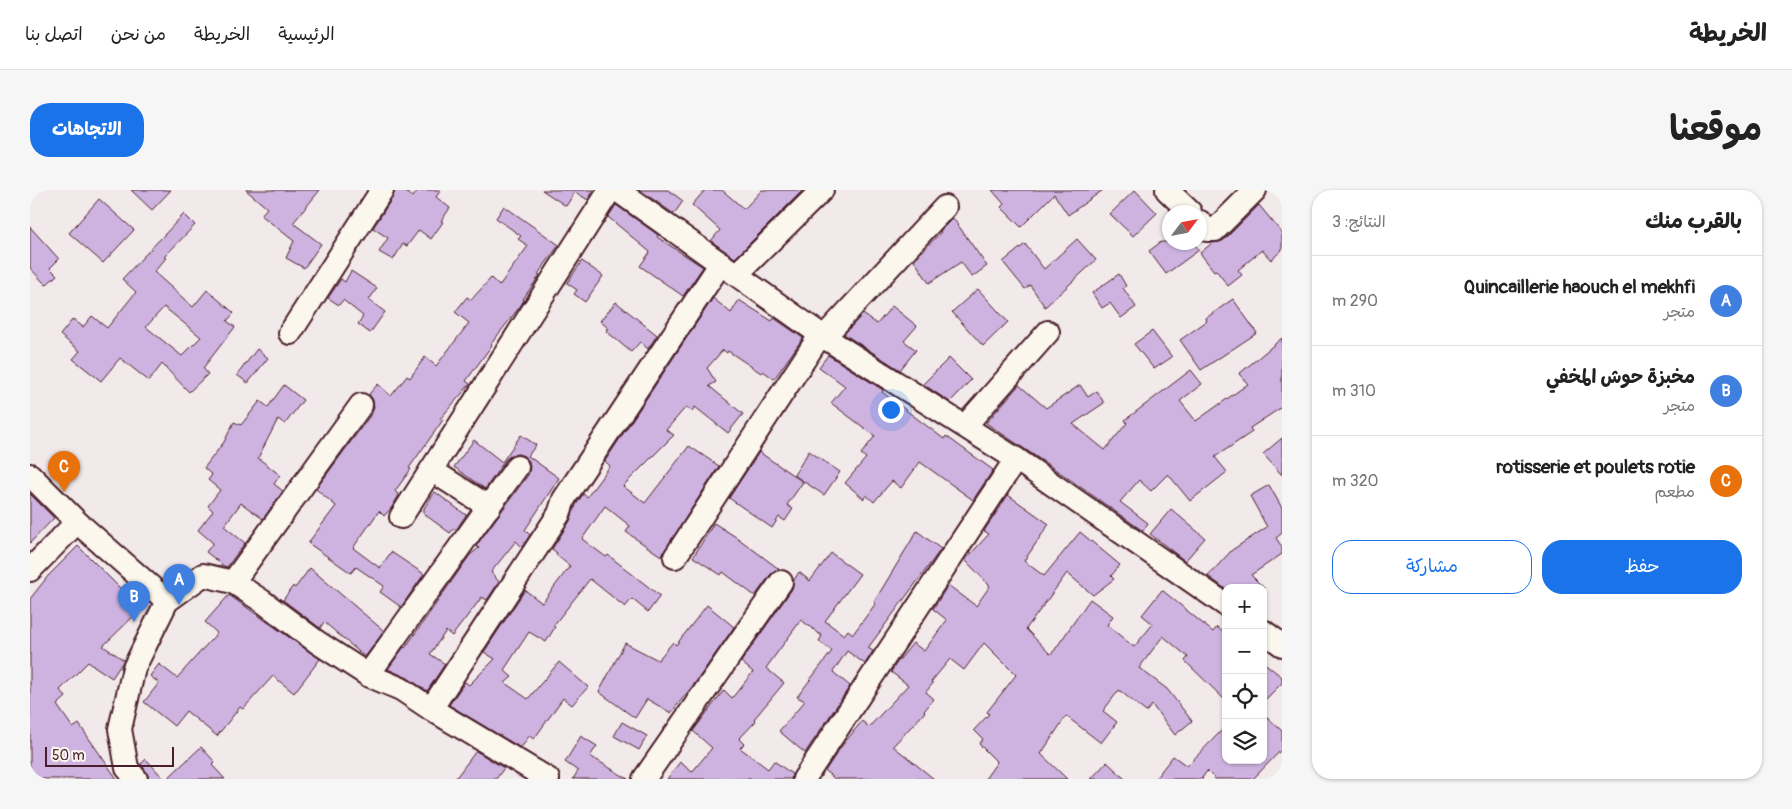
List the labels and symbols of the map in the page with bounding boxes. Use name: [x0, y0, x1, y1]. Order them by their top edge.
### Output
north arrow: [1162, 205, 1207, 250]
your location: [878, 397, 904, 423]
pin: C: [48, 451, 80, 492]
pin: A: [163, 564, 195, 605]
pin: B: [118, 581, 150, 622]
scale bar: [45, 744, 174, 767]

